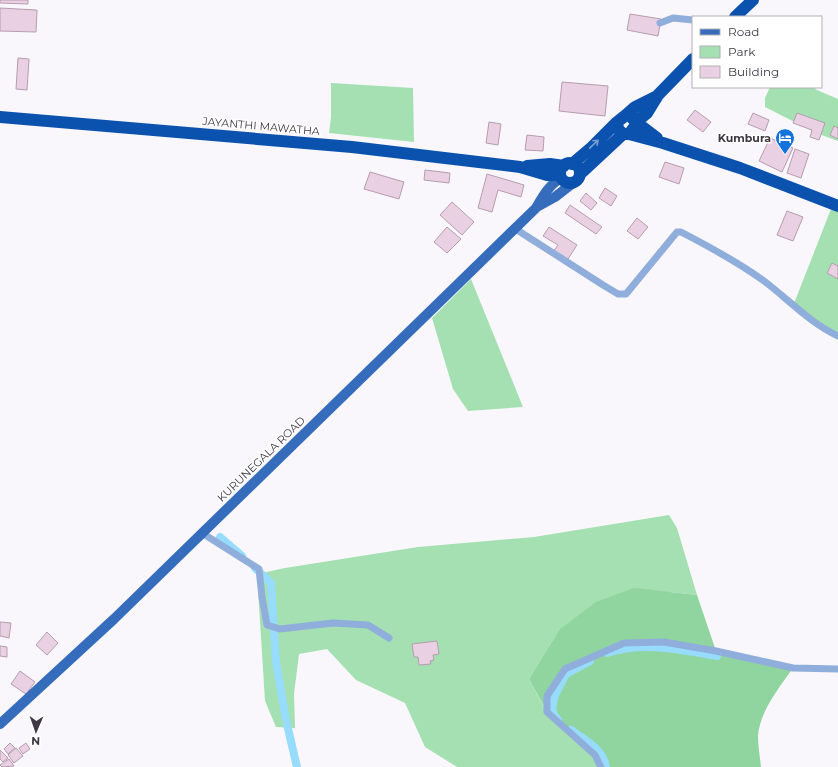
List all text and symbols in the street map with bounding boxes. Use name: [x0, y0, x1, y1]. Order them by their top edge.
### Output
legend: [692, 16, 822, 88]
text: Road: [728, 24, 759, 39]
text: Park: [728, 44, 756, 59]
text: Building: [728, 64, 779, 79]
street label: JAYANTHI MAWATHA: [201, 114, 320, 138]
hotel icon: Kumbura: [774, 127, 796, 155]
place label: Kumbura: [718, 131, 771, 145]
one-way arrow: [589, 139, 599, 149]
street label: KURUNEGALA ROAD: [214, 413, 308, 505]
north arrow: [16, 711, 56, 751]
text: N: [31, 734, 40, 748]

